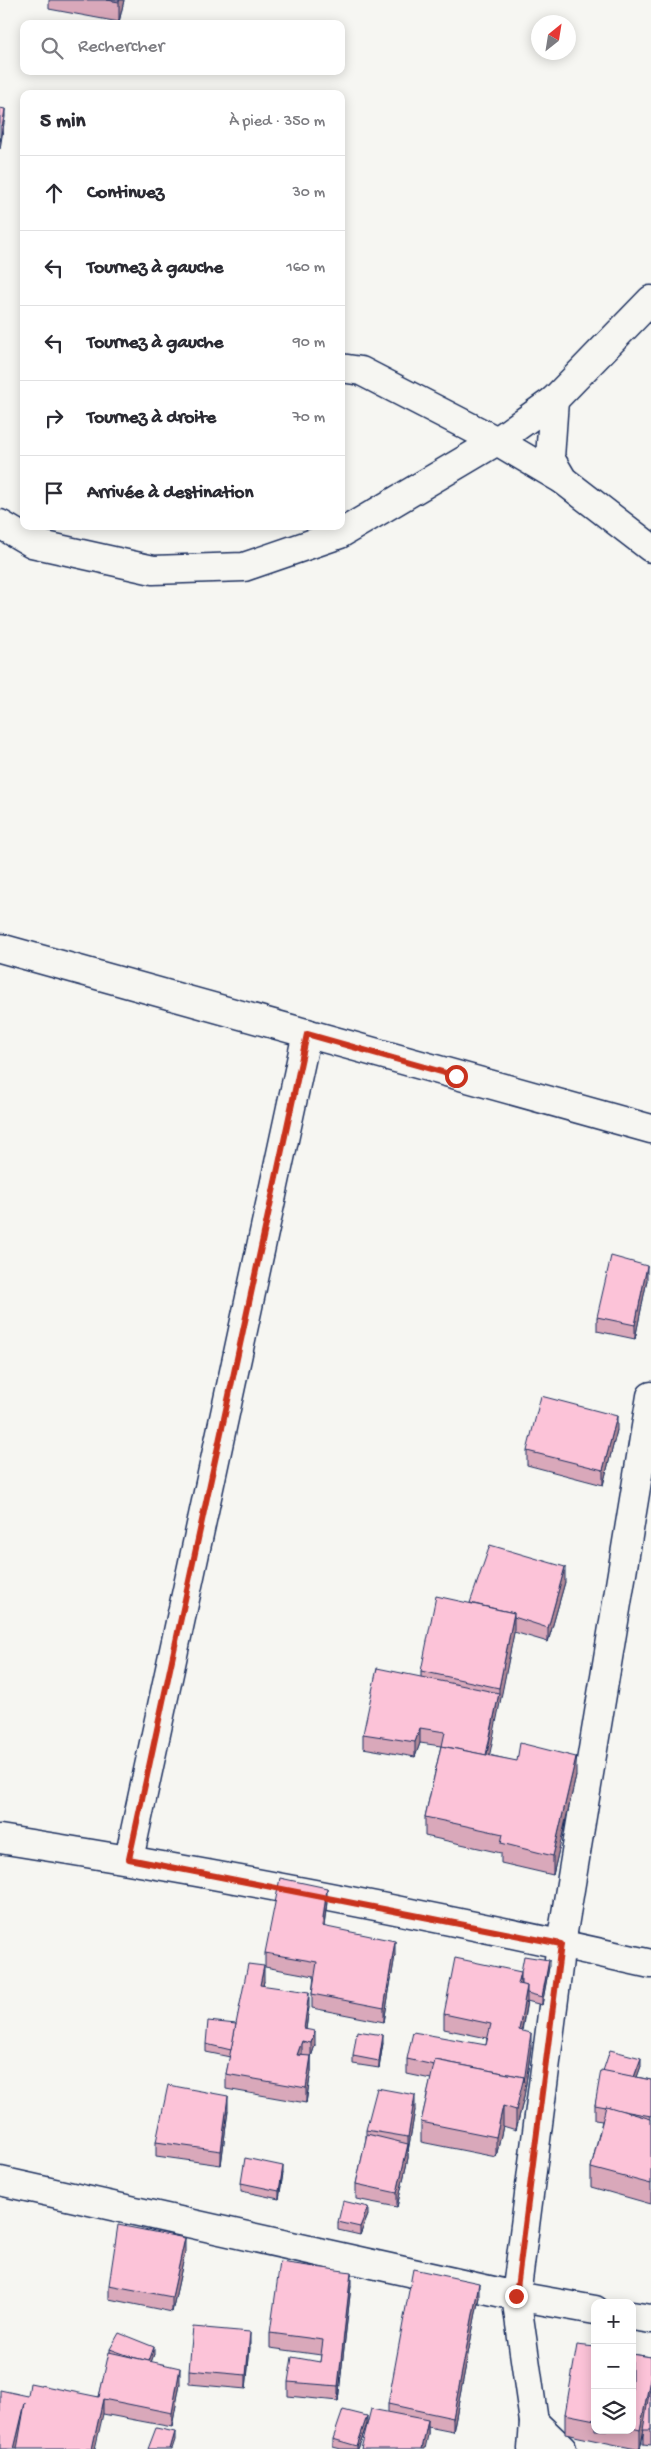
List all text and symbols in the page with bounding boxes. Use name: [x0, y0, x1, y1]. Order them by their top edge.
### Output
north arrow: [531, 15, 576, 60]
search box: [20, 20, 345, 75]
icon: search: [38, 34, 66, 62]
text: Rechercher: [78, 36, 164, 59]
text: 5 min: [40, 110, 85, 135]
text: À pied · 350 m: [229, 113, 325, 132]
icon: ahead: [40, 179, 68, 207]
text: Continuez: [87, 182, 164, 205]
text: 30 m: [292, 184, 325, 203]
icon: left: [40, 254, 68, 282]
text: Tournez à gauche: [87, 257, 223, 280]
text: 160 m: [286, 259, 325, 278]
icon: left: [40, 329, 68, 357]
text: Tournez à gauche: [87, 332, 223, 355]
text: 90 m: [293, 334, 325, 353]
icon: right: [40, 404, 68, 432]
text: Tournez à droite: [87, 407, 216, 430]
text: 70 m: [292, 409, 325, 428]
icon: arrive: [40, 479, 68, 507]
text: Arrivée à destination: [87, 482, 253, 505]
route start: [445, 1065, 468, 1088]
route end: [505, 2285, 528, 2308]
map controls: [591, 2299, 636, 2434]
button: +: [591, 2299, 636, 2344]
button: −: [591, 2344, 636, 2389]
button: layers: [591, 2389, 636, 2434]

